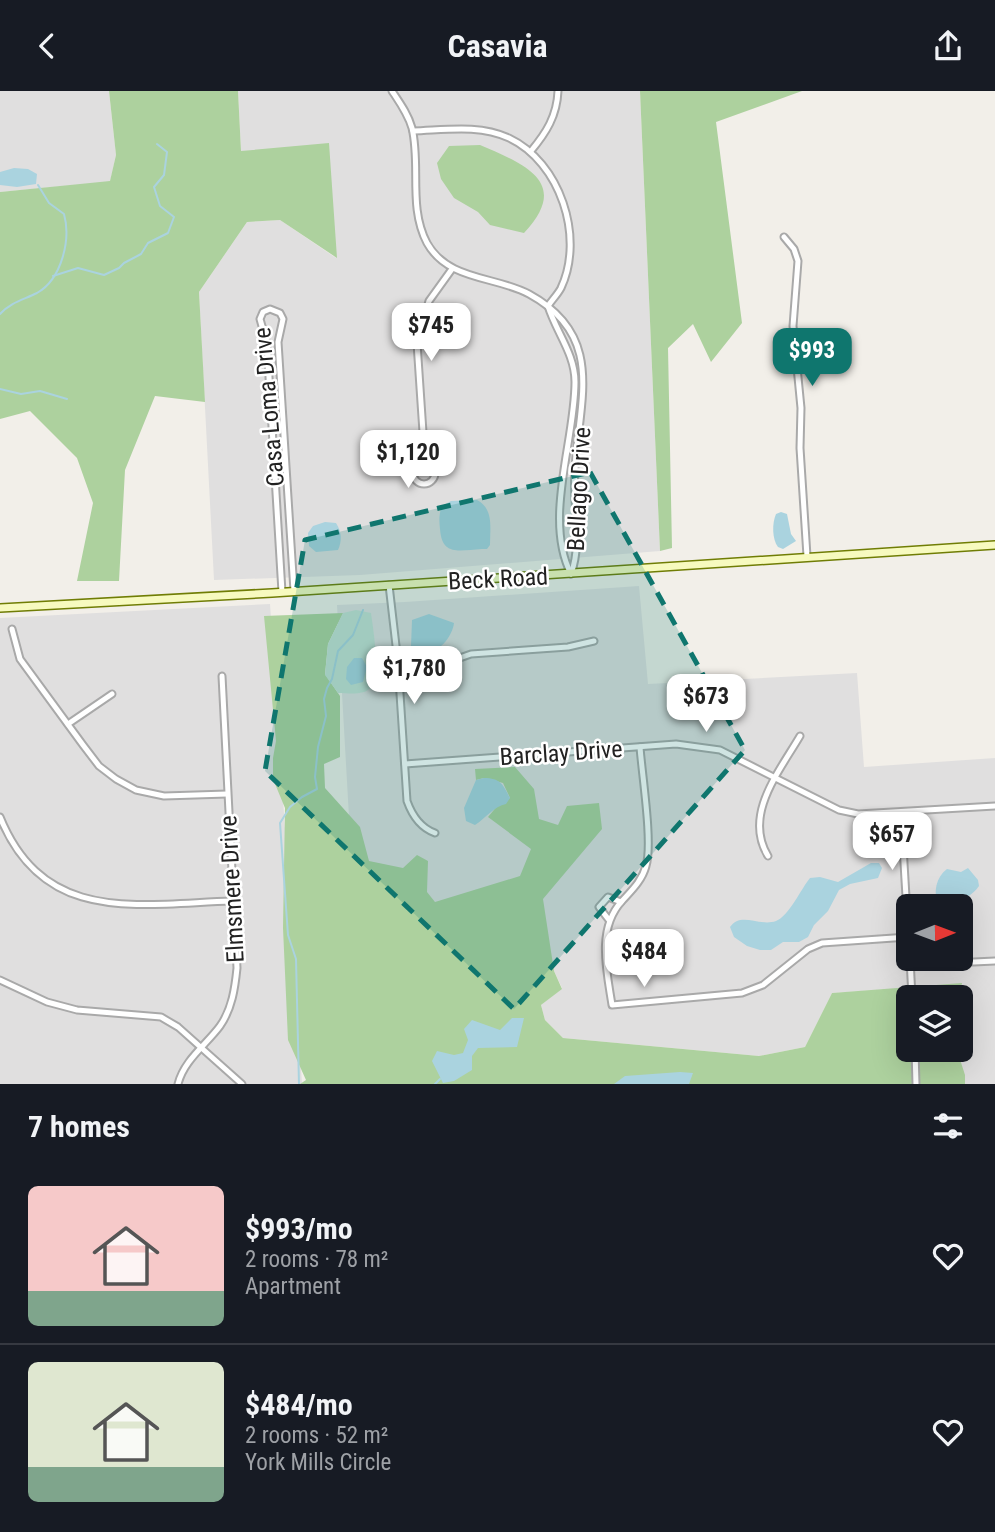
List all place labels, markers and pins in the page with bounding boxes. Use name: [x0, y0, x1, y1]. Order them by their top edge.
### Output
pin: $745: [390, 303, 472, 363]
pin: $993: [771, 329, 853, 388]
pin: $1,120: [351, 431, 465, 490]
pin: $1,780: [357, 647, 471, 706]
pin: $673: [665, 675, 747, 734]
pin: $657: [851, 813, 933, 872]
pin: $484: [603, 929, 685, 989]

